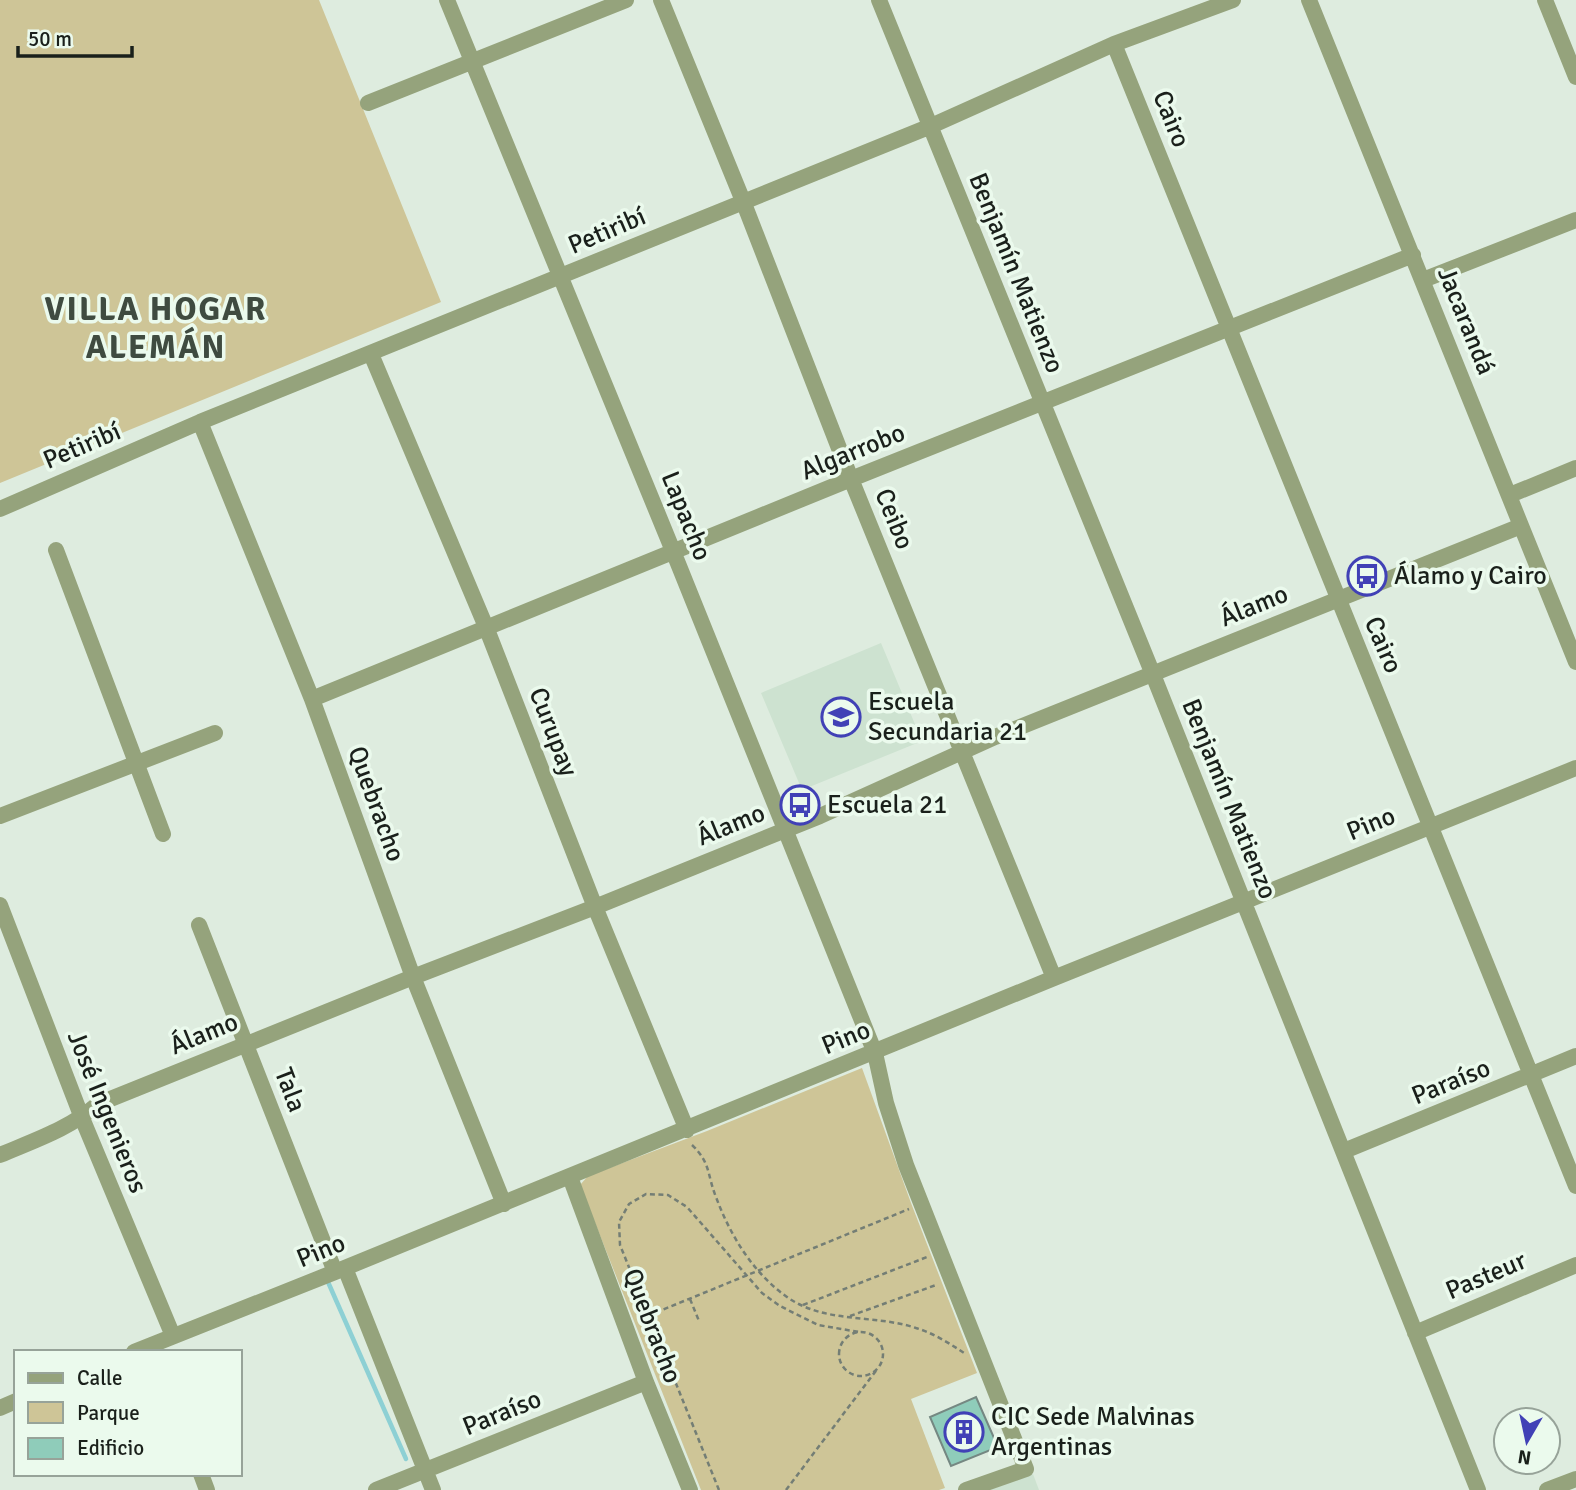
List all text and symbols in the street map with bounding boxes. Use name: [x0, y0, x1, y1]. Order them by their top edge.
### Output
scale bar: [18, 14, 131, 58]
text: 50 m: [28, 26, 72, 52]
street label: Cairo: [1145, 86, 1197, 152]
street label: Benjamín Matienzo: [961, 168, 1071, 378]
street label: Petiribí: [563, 200, 651, 262]
street label: Jacarandá: [1430, 263, 1502, 379]
district label: VILLA HOGAR ALEMÁN: [45, 289, 267, 368]
street label: Petiribí: [38, 415, 126, 477]
street label: Algarrobo: [796, 417, 910, 487]
street label: Lapacho: [654, 467, 718, 565]
street label: Ceibo: [867, 484, 921, 554]
bus stop icon: Álamo y Cairo: [1346, 555, 1388, 597]
place label: Álamo y Cairo: [1394, 560, 1547, 592]
street label: Álamo: [1215, 578, 1293, 634]
street label: Cairo: [1357, 612, 1409, 678]
street label: Curupay: [522, 683, 584, 781]
place label: Escuela Secundaria 21: [868, 686, 1027, 748]
street label: Benjamín Matienzo: [1174, 694, 1284, 904]
school or university icon: Escuela Secundaria 21: [820, 696, 862, 738]
street label: Quebracho: [340, 742, 412, 866]
bus stop icon: Escuela 21: [779, 784, 821, 826]
place label: Escuela 21: [827, 789, 947, 821]
street label: Álamo: [692, 797, 770, 853]
street label: Pino: [1342, 800, 1400, 848]
street label: Álamo: [165, 1006, 243, 1062]
street label: Pino: [817, 1014, 875, 1062]
street label: José Ingenieros: [60, 1026, 154, 1198]
street label: Paraíso: [1407, 1052, 1495, 1112]
street label: Tala: [267, 1063, 313, 1117]
street label: Pino: [292, 1227, 350, 1275]
street label: Pasteur: [1441, 1245, 1531, 1307]
street label: Quebracho: [616, 1264, 688, 1388]
legend: [14, 1350, 242, 1476]
text: Calle: [77, 1365, 123, 1391]
street label: Paraíso: [458, 1383, 546, 1443]
text: Parque: [77, 1400, 140, 1426]
place label: CIC Sede Malvinas Argentinas: [991, 1401, 1195, 1463]
north arrow: [1492, 1406, 1562, 1476]
building icon: CIC Sede Malvinas Argentinas: [943, 1411, 985, 1453]
text: Edificio: [77, 1435, 144, 1461]
text: N: [1516, 1444, 1533, 1470]

